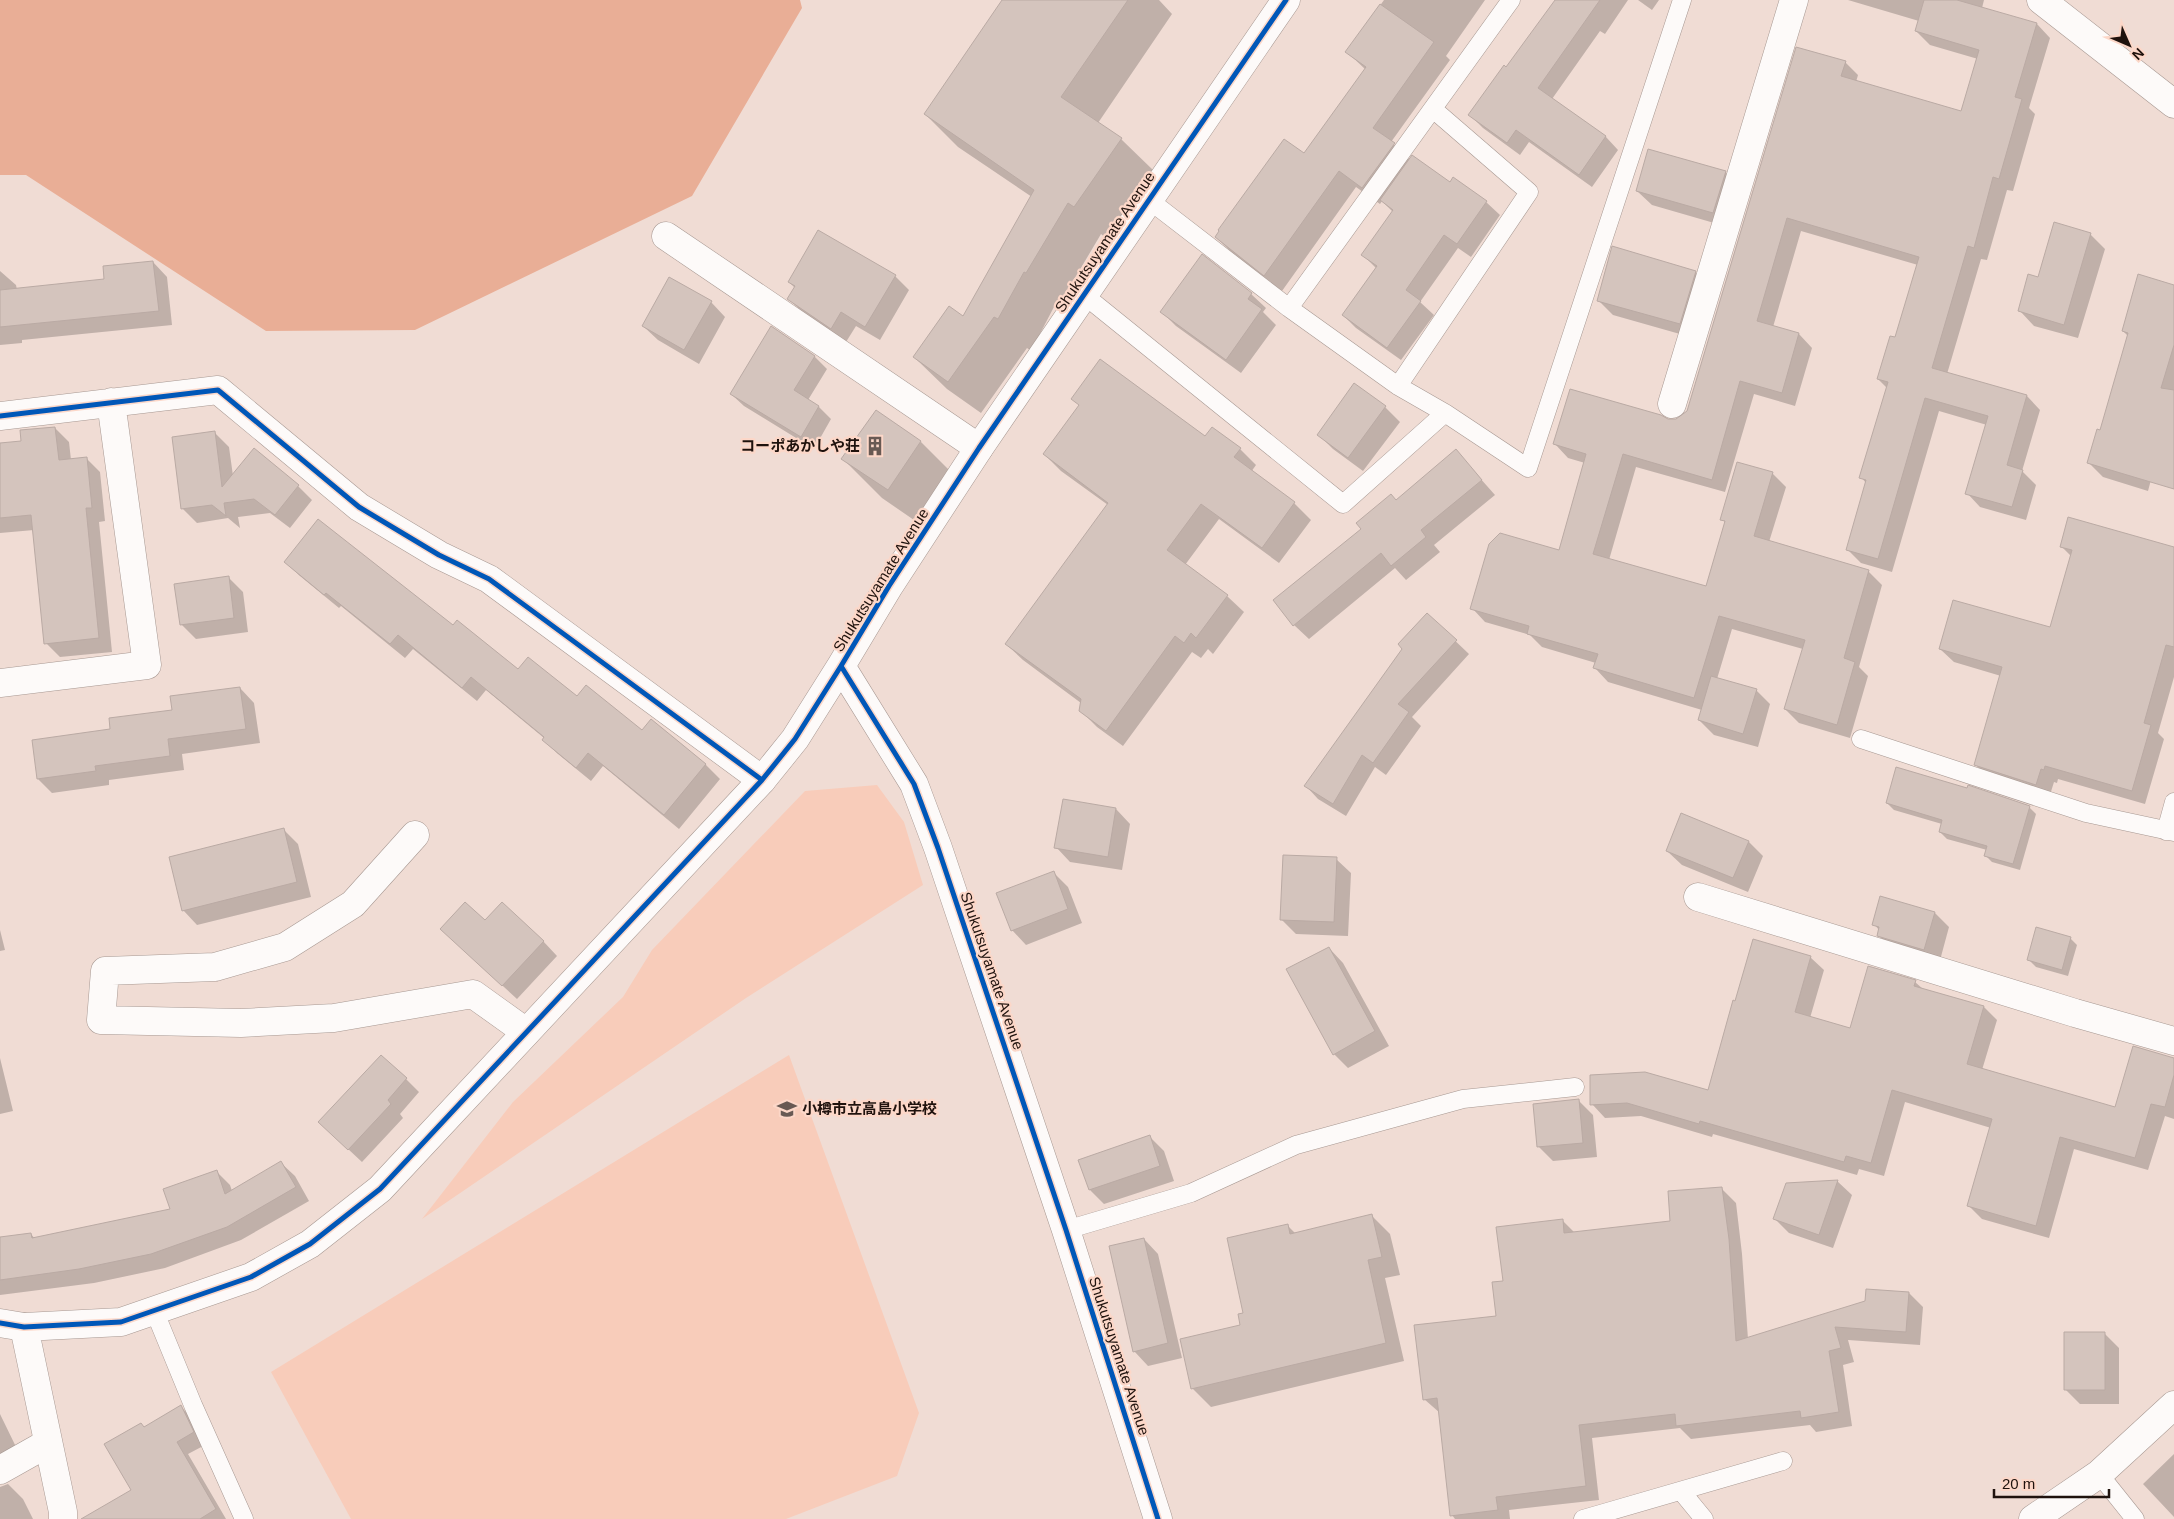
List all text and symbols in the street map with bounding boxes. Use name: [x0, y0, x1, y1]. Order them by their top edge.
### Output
north arrow: [2104, 20, 2154, 70]
text: N: [2129, 45, 2147, 63]
street label: Shukutsuyamate Avenue: [1051, 168, 1158, 315]
building icon: コーポあかしや荘: [864, 435, 886, 457]
place label: コーポあかしや荘: [740, 437, 860, 454]
street label: Shukutsuyamate Avenue: [829, 505, 932, 654]
street label: Shukutsuyamate Avenue: [957, 890, 1027, 1052]
school or university icon: 小樽市立高島小学校: [776, 1098, 798, 1120]
place label: 小樽市立高島小学校: [802, 1100, 937, 1117]
street label: Shukutsuyamate Avenue: [1086, 1274, 1153, 1437]
scale bar: [1994, 1466, 2109, 1498]
text: 20 m: [2002, 1475, 2035, 1492]

